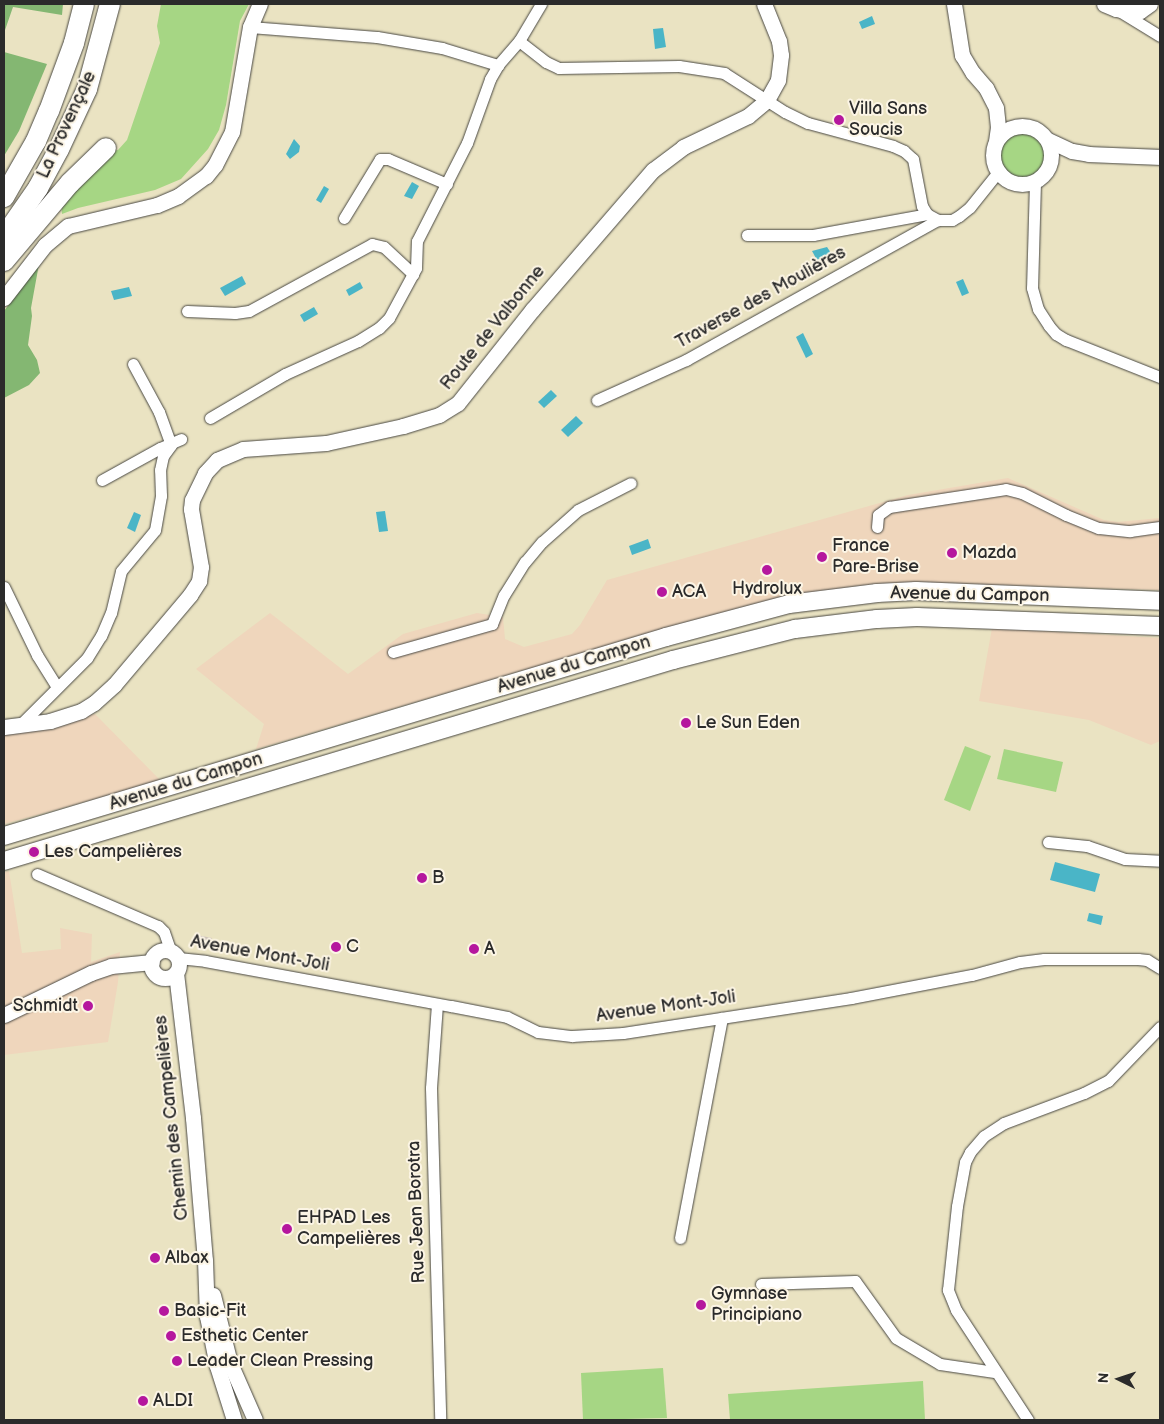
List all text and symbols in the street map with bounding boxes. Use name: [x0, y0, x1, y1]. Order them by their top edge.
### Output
street label: La Provençale: [33, 68, 101, 182]
place label: Villa Sans Soucis: [849, 99, 927, 142]
marker: Villa Sans Soucis: [833, 114, 845, 126]
street label: Traverse des Moulières: [672, 242, 850, 354]
street label: Route de Valbonne: [436, 261, 550, 395]
place label: France Pare-Brise: [832, 536, 919, 578]
place label: Mazda: [962, 542, 1017, 564]
marker: Mazda: [946, 547, 958, 559]
marker: France Pare-Brise: [816, 551, 828, 563]
marker: Hydrolux: [761, 564, 773, 576]
place label: Hydrolux: [732, 578, 802, 600]
place label: ACA: [672, 581, 706, 603]
street label: Avenue du Campon: [890, 583, 1050, 607]
marker: ACA: [656, 586, 668, 598]
street label: Avenue du Campon: [495, 631, 653, 699]
place label: Le Sun Eden: [696, 712, 800, 734]
marker: Le Sun Eden: [680, 717, 692, 729]
street label: Avenue du Campon: [107, 748, 265, 816]
place label: Les Campelières: [44, 841, 182, 863]
marker: Les Campelières: [28, 846, 40, 858]
place label: B: [432, 867, 444, 889]
marker: B: [416, 872, 428, 884]
street label: Avenue Mont-Joli: [189, 931, 331, 977]
place label: C: [346, 936, 359, 958]
place label: A: [484, 938, 495, 960]
marker: C: [330, 941, 342, 953]
marker: A: [468, 943, 480, 955]
street label: Avenue Mont-Joli: [595, 987, 737, 1027]
place label: Schmidt: [13, 995, 78, 1017]
marker: Schmidt: [82, 1000, 94, 1012]
street label: Chemin des Campelières: [150, 1014, 194, 1222]
street label: Rue Jean Borotra: [404, 1140, 430, 1284]
place label: EHPAD Les Campelières: [297, 1208, 401, 1250]
marker: EHPAD Les Campelières: [281, 1223, 293, 1235]
place label: Albax: [165, 1247, 209, 1269]
marker: Albax: [149, 1252, 161, 1264]
place label: Gymnase Principiano: [711, 1284, 802, 1326]
marker: Gymnase Principiano: [695, 1299, 707, 1311]
place label: Basic-Fit: [174, 1300, 246, 1322]
marker: Basic-Fit: [158, 1305, 170, 1317]
place label: Esthetic Center: [181, 1325, 308, 1347]
marker: Esthetic Center: [165, 1330, 177, 1342]
place label: Leader Clean Pressing: [187, 1350, 373, 1372]
north arrow: [1094, 1354, 1144, 1404]
marker: Leader Clean Pressing: [171, 1355, 183, 1367]
text: N: [1095, 1372, 1112, 1384]
place label: ALDI: [153, 1390, 193, 1412]
marker: ALDI: [137, 1395, 149, 1407]

